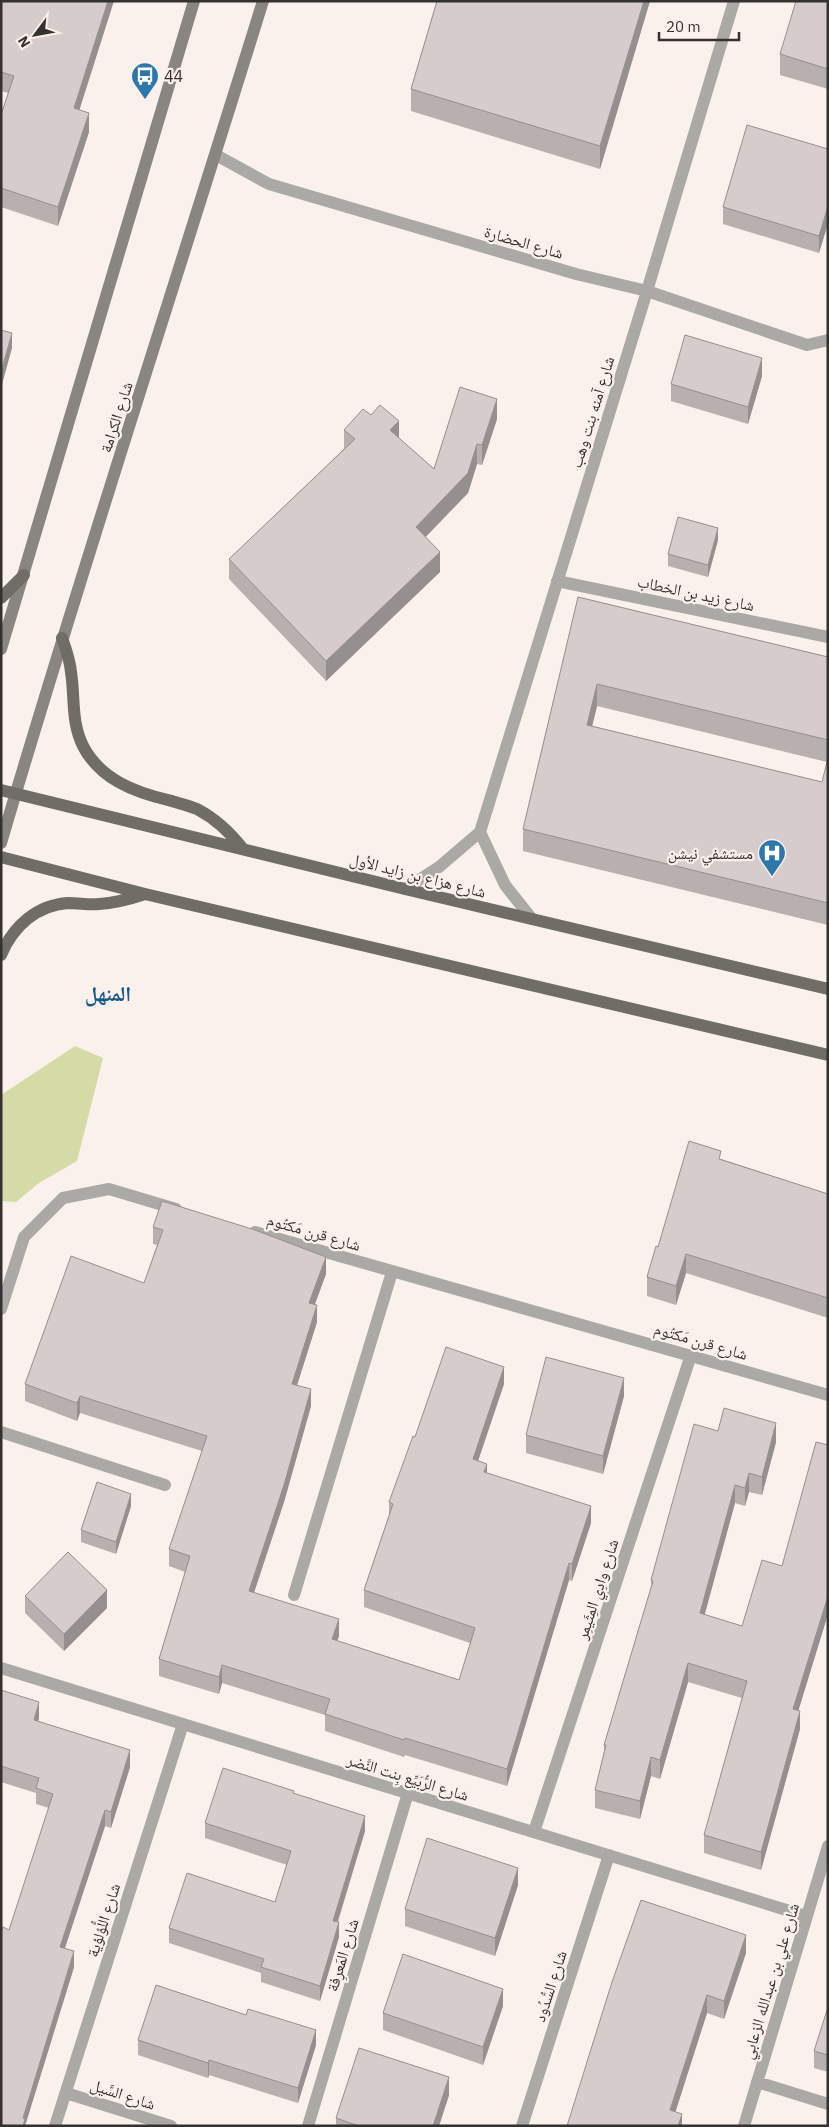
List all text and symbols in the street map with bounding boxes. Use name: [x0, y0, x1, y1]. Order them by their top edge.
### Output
north arrow: [10, 10, 60, 60]
scale bar: [659, 10, 739, 42]
text: 20 m: [666, 17, 701, 36]
text: N: [14, 33, 34, 51]
bus stop icon: 44: [130, 61, 160, 100]
place label: 44: [164, 66, 183, 86]
street label: شارع الحضارة: [482, 221, 566, 264]
street label: شارع آمنه بنت وهب: [566, 354, 619, 470]
street label: شارع الكرامة: [95, 379, 138, 455]
street label: شارع زيد بن الخطاب: [635, 571, 756, 616]
hospital icon: مستشفي نيشن: [757, 838, 787, 877]
place label: مستشفي نيشن: [668, 843, 753, 866]
street label: شارع هزاع بن زايد الأول: [348, 848, 488, 903]
district label: المنهل: [85, 979, 131, 1007]
street label: شارع قرن مَكتُوم: [265, 1209, 363, 1256]
street label: شارع قرن مَكتُوم: [652, 1318, 750, 1365]
street label: شارع وادِي المِثَيمِر: [571, 1536, 626, 1644]
street label: شارع الرُّبَيِّع بِنت النَّضر: [343, 1749, 471, 1807]
street label: شارع اللُّؤلؤية: [80, 1880, 125, 1960]
street label: شارع علي بن عبدالله الزعابي: [737, 1901, 806, 2062]
street label: شارع المَعرِفة: [321, 1916, 365, 1995]
street label: شارع السُّدُود: [529, 1948, 572, 2024]
street label: شارع السَّيل: [88, 2074, 158, 2115]

